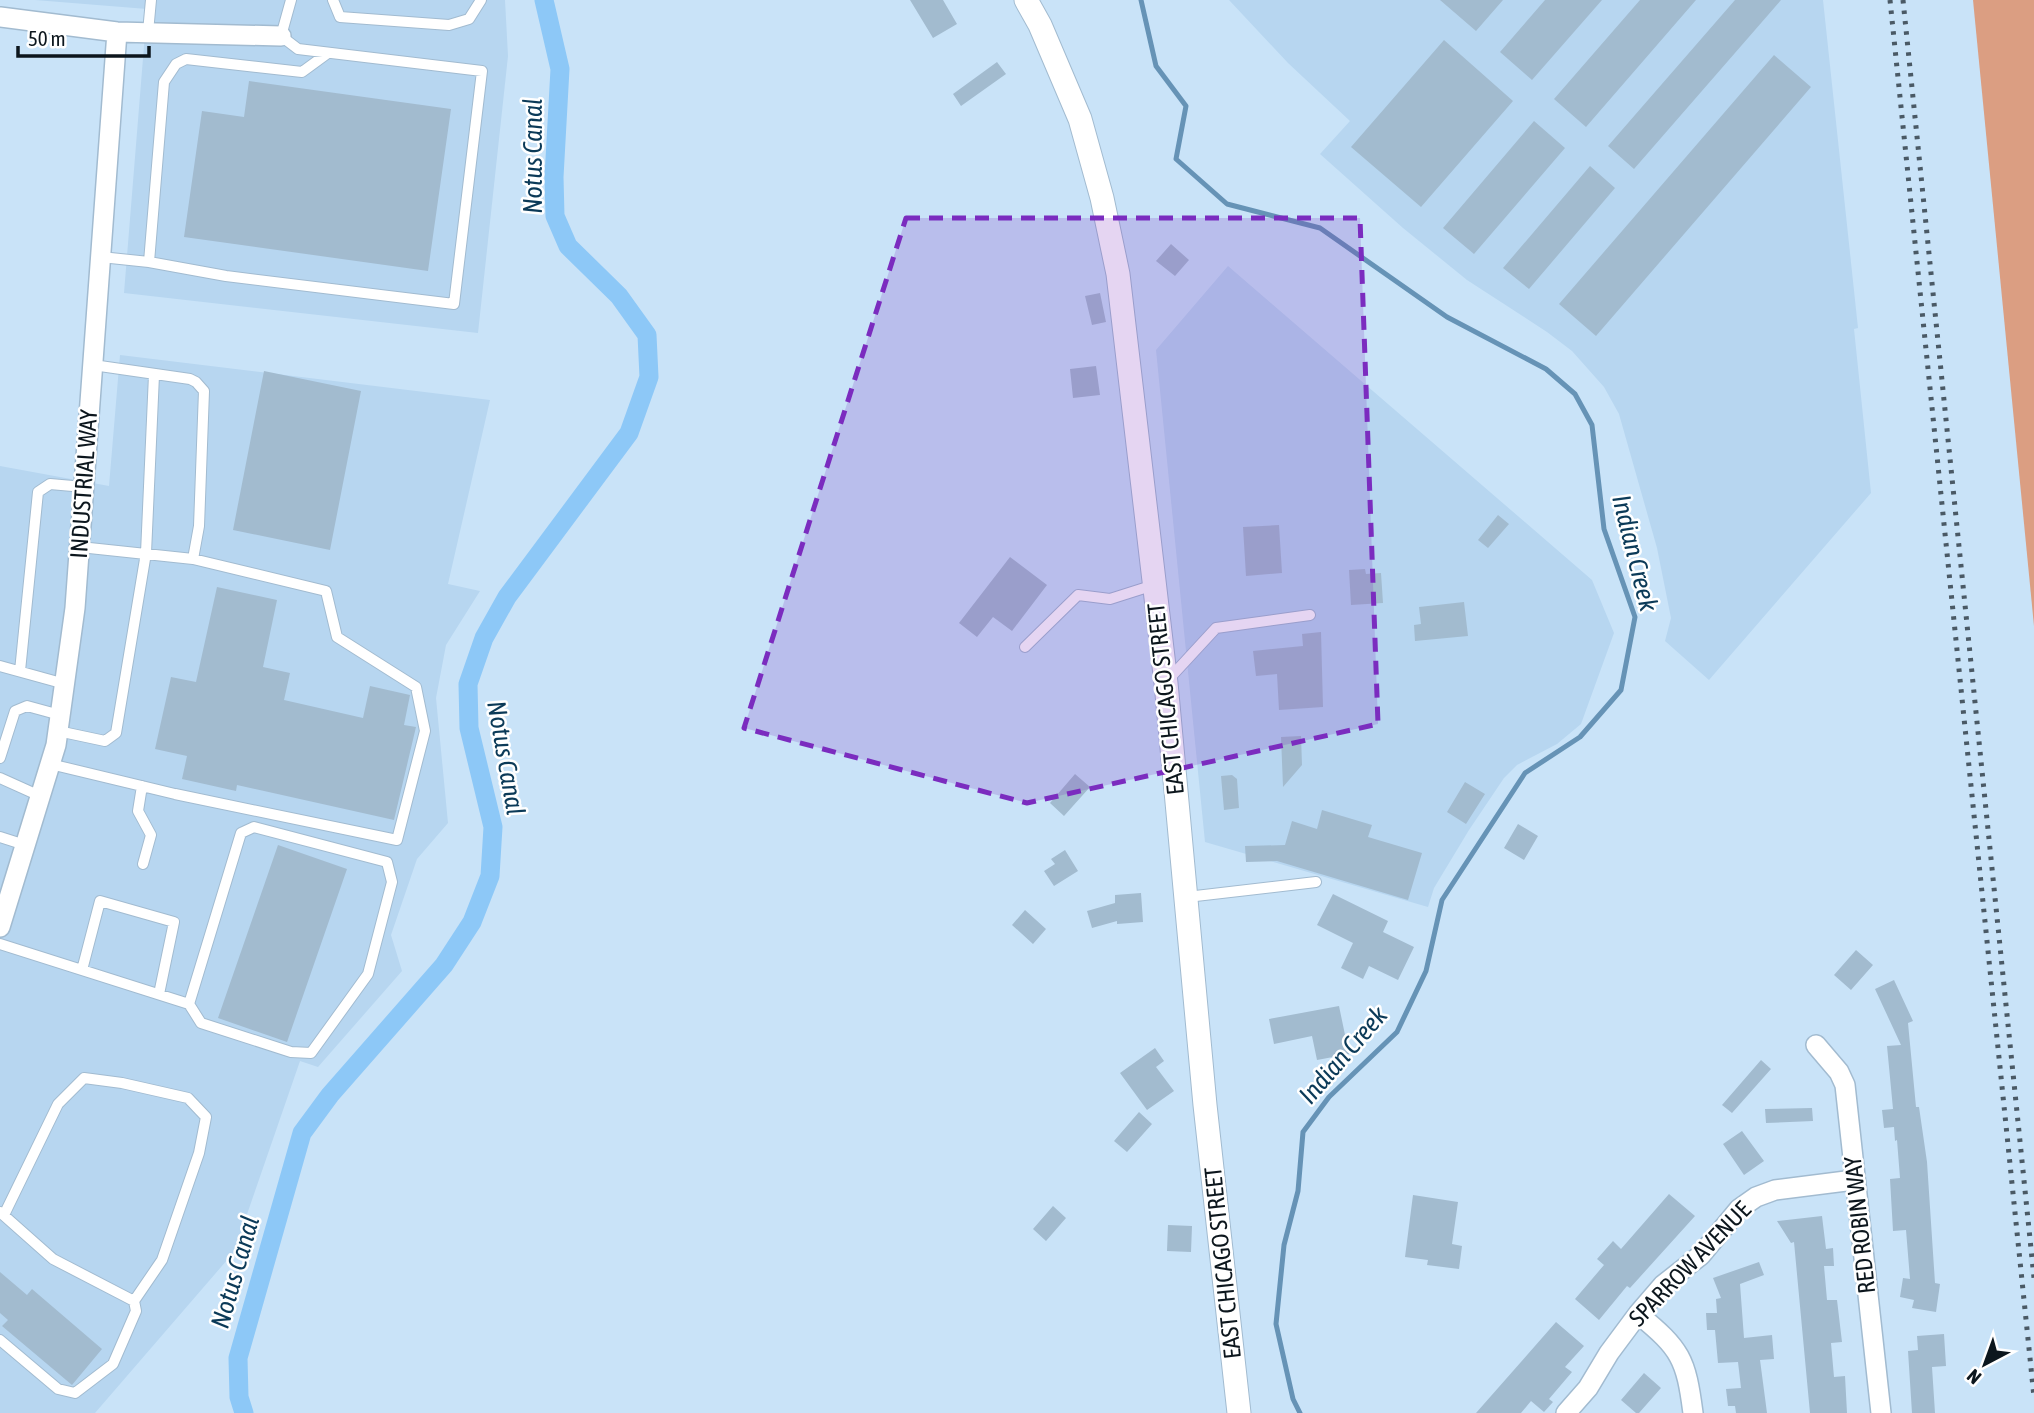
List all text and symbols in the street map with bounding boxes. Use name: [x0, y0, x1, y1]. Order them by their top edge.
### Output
scale bar: [18, 14, 149, 58]
text: 50 m: [28, 26, 66, 50]
water label: Notus Canal: [518, 98, 548, 214]
street label: INDUSTRIAL WAY: [65, 408, 102, 559]
water label: Indian Creek: [1606, 492, 1664, 615]
street label: EAST CHICAGO STREET: [1142, 601, 1189, 796]
water label: Notus Canal: [481, 698, 531, 818]
water label: Indian Creek: [1293, 1000, 1394, 1110]
street label: RED ROBIN WAY: [1839, 1155, 1880, 1295]
street label: EAST CHICAGO STREET: [1199, 1165, 1246, 1360]
street label: SPARROW AVENUE: [1623, 1196, 1756, 1332]
water label: Notus Canal: [205, 1212, 265, 1332]
north arrow: [1950, 1329, 2020, 1399]
text: N: [1962, 1365, 1985, 1389]

